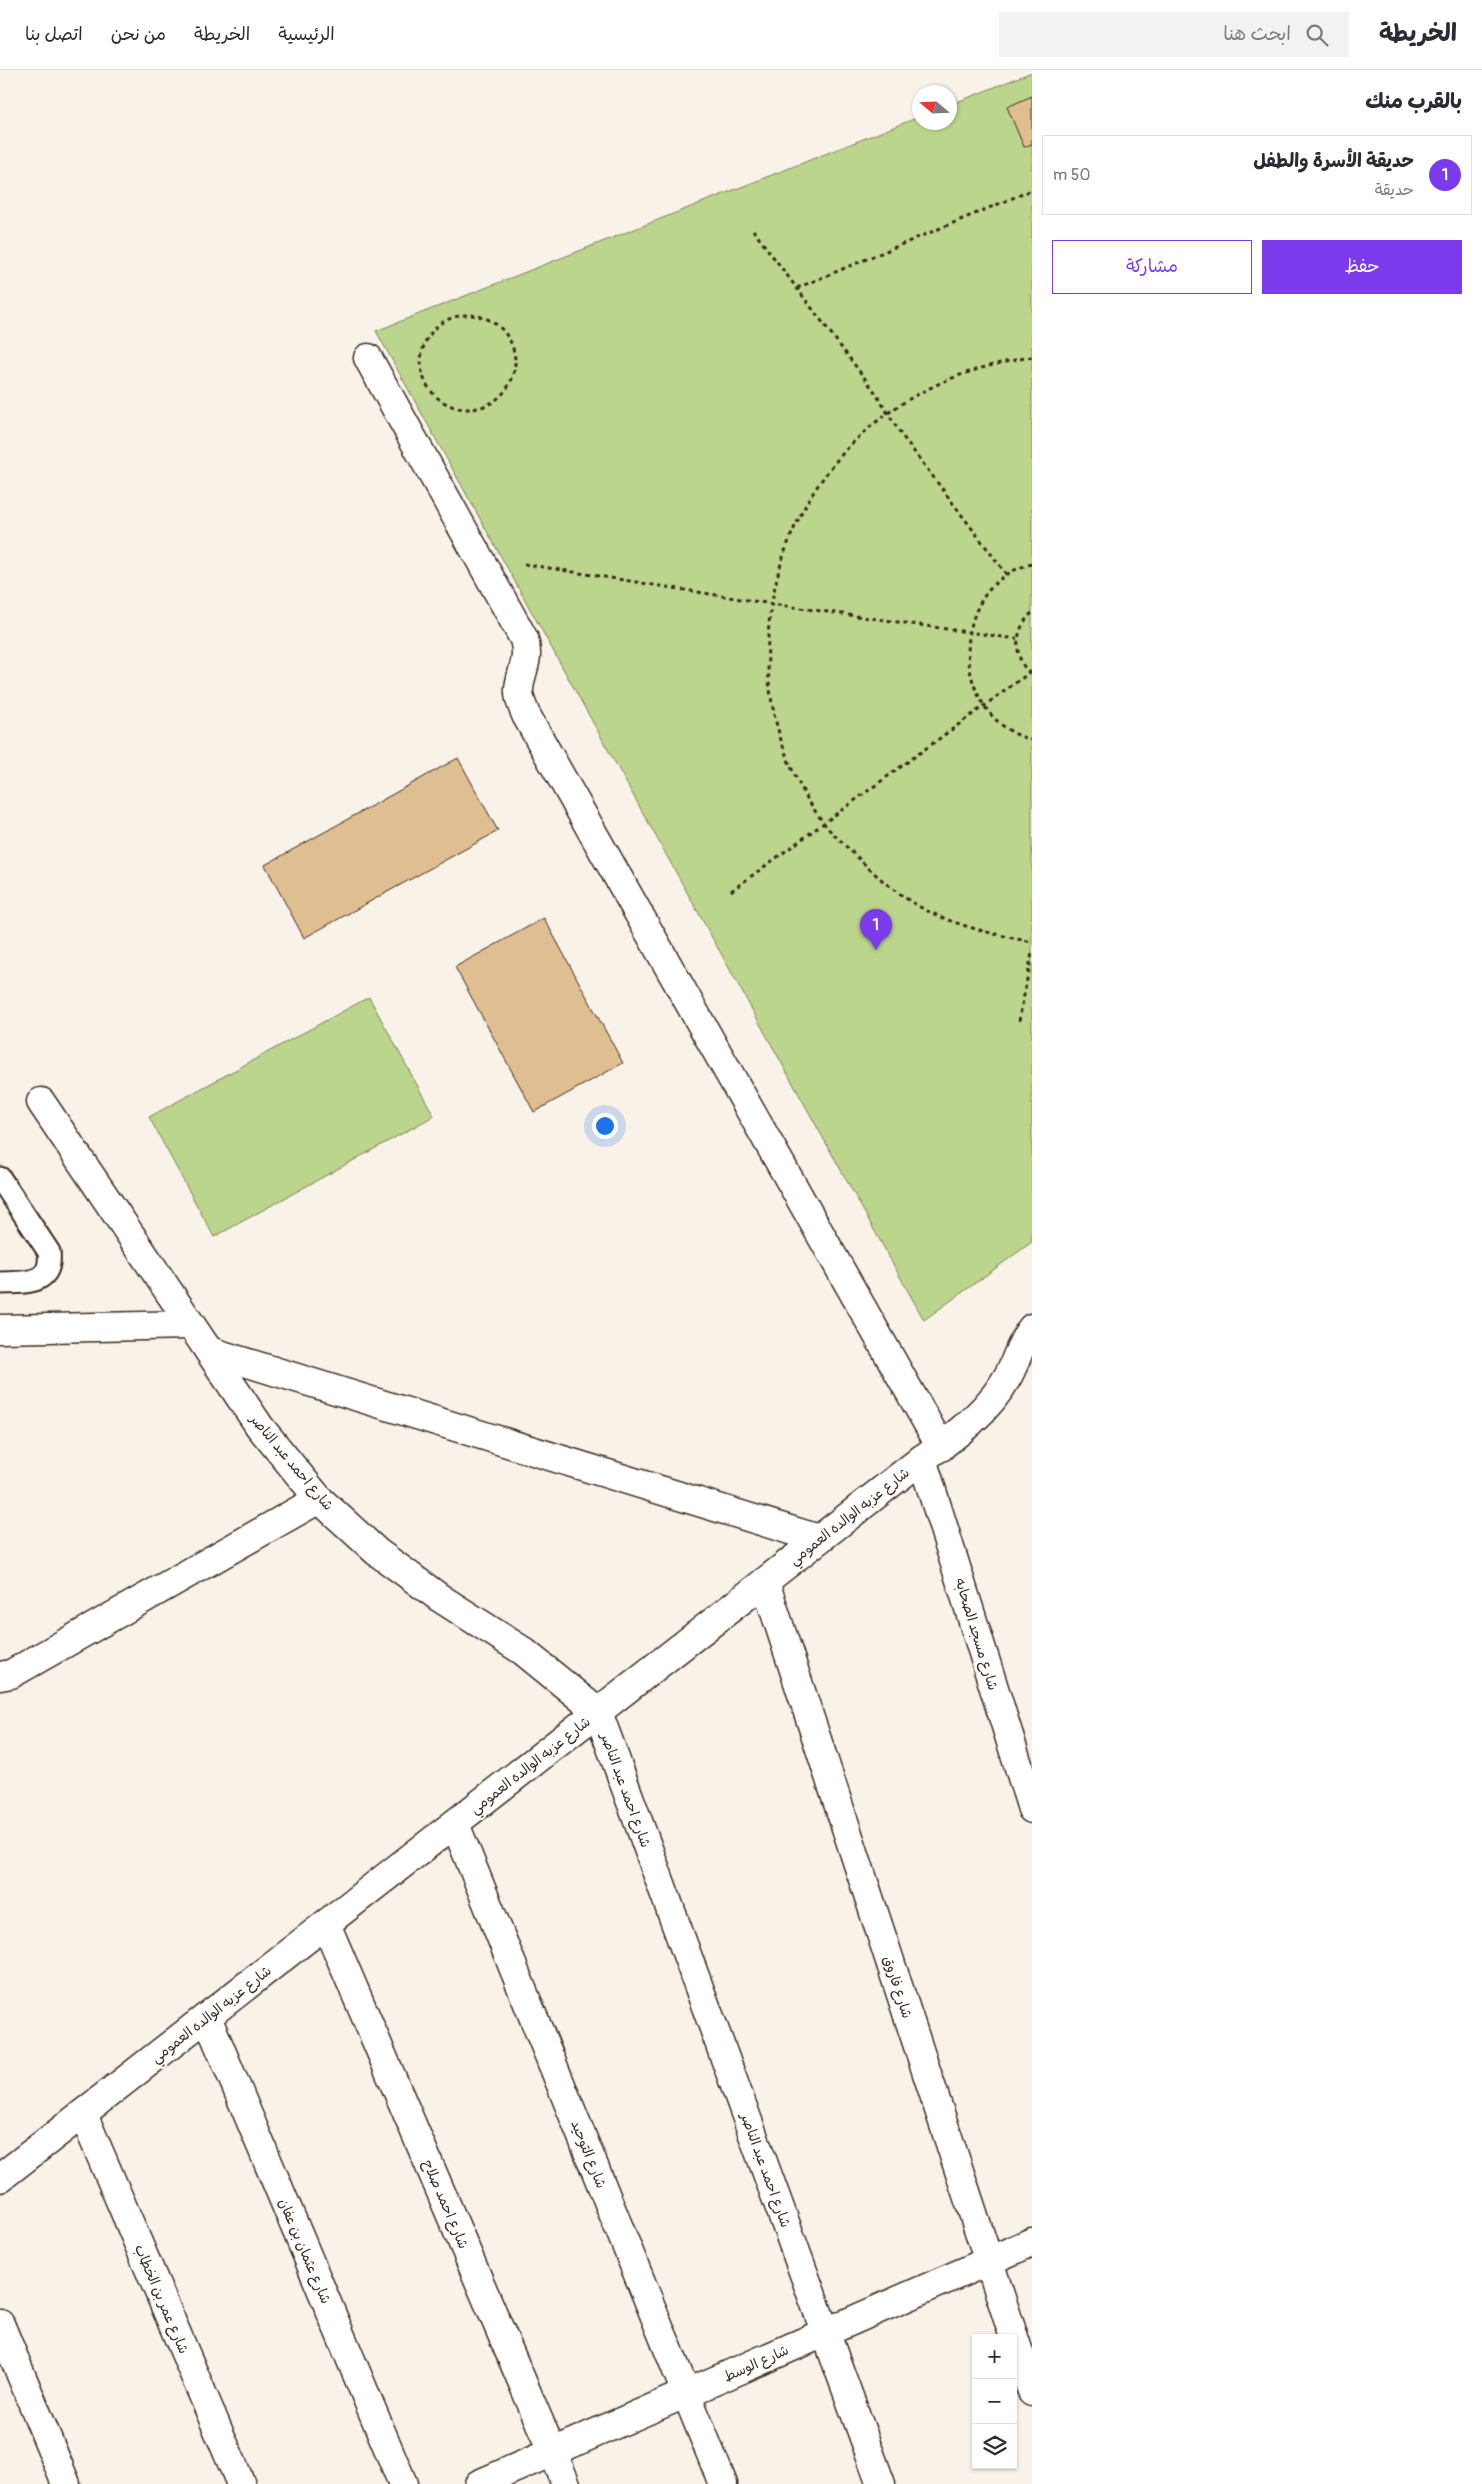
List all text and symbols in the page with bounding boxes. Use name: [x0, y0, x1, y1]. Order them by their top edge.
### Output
search box: [999, 12, 1349, 57]
text: الخريطة: [1379, 19, 1457, 48]
icon: search: [1303, 21, 1331, 49]
text: ابحث هنا: [1223, 22, 1291, 46]
text: اتصل بنا: [25, 23, 83, 46]
text: من نحن: [111, 23, 166, 46]
text: الخريطة: [194, 23, 250, 46]
text: الرئيسية: [278, 23, 335, 46]
north arrow: [912, 85, 957, 130]
text: بالقرب منك: [1365, 88, 1462, 115]
text: حديقة الأسرة والطفل: [1253, 149, 1414, 173]
text: 50 m: [1053, 165, 1090, 185]
text: 1: [1442, 165, 1448, 185]
text: حديقة: [1375, 180, 1414, 200]
button: مشاركة: [1052, 240, 1252, 294]
button: حفظ: [1262, 240, 1462, 294]
pin: 1: [860, 909, 892, 950]
your location: [592, 1113, 618, 1139]
street label: شارع احمد عبد الناصر: [245, 1410, 337, 1515]
street label: شارع عزبه الوالده العمومي: [786, 1464, 915, 1572]
street label: شارع مسجد الصحابه: [950, 1576, 1002, 1693]
street label: شارع عزبه الوالده العمومي: [467, 1713, 596, 1821]
street label: شارع احمد عبد الناصر: [596, 1730, 654, 1850]
street label: شارع فاروق: [878, 1954, 916, 2021]
street label: شارع عزبه الوالده العمومي: [148, 1962, 277, 2070]
street label: شارع احمد عبد الناصر: [736, 2110, 794, 2230]
street label: شارع التوحيد: [566, 2118, 610, 2191]
street label: شارع احمد صلاح: [418, 2157, 472, 2252]
street label: شارع عثمان بن عفان: [274, 2196, 334, 2307]
street label: شارع عمر بن الخطاب: [130, 2242, 192, 2357]
map controls: [972, 2334, 1017, 2469]
button: +: [972, 2334, 1017, 2379]
street label: شارع الوسط: [721, 2342, 792, 2386]
button: −: [972, 2379, 1017, 2424]
button: layers: [972, 2424, 1017, 2469]

